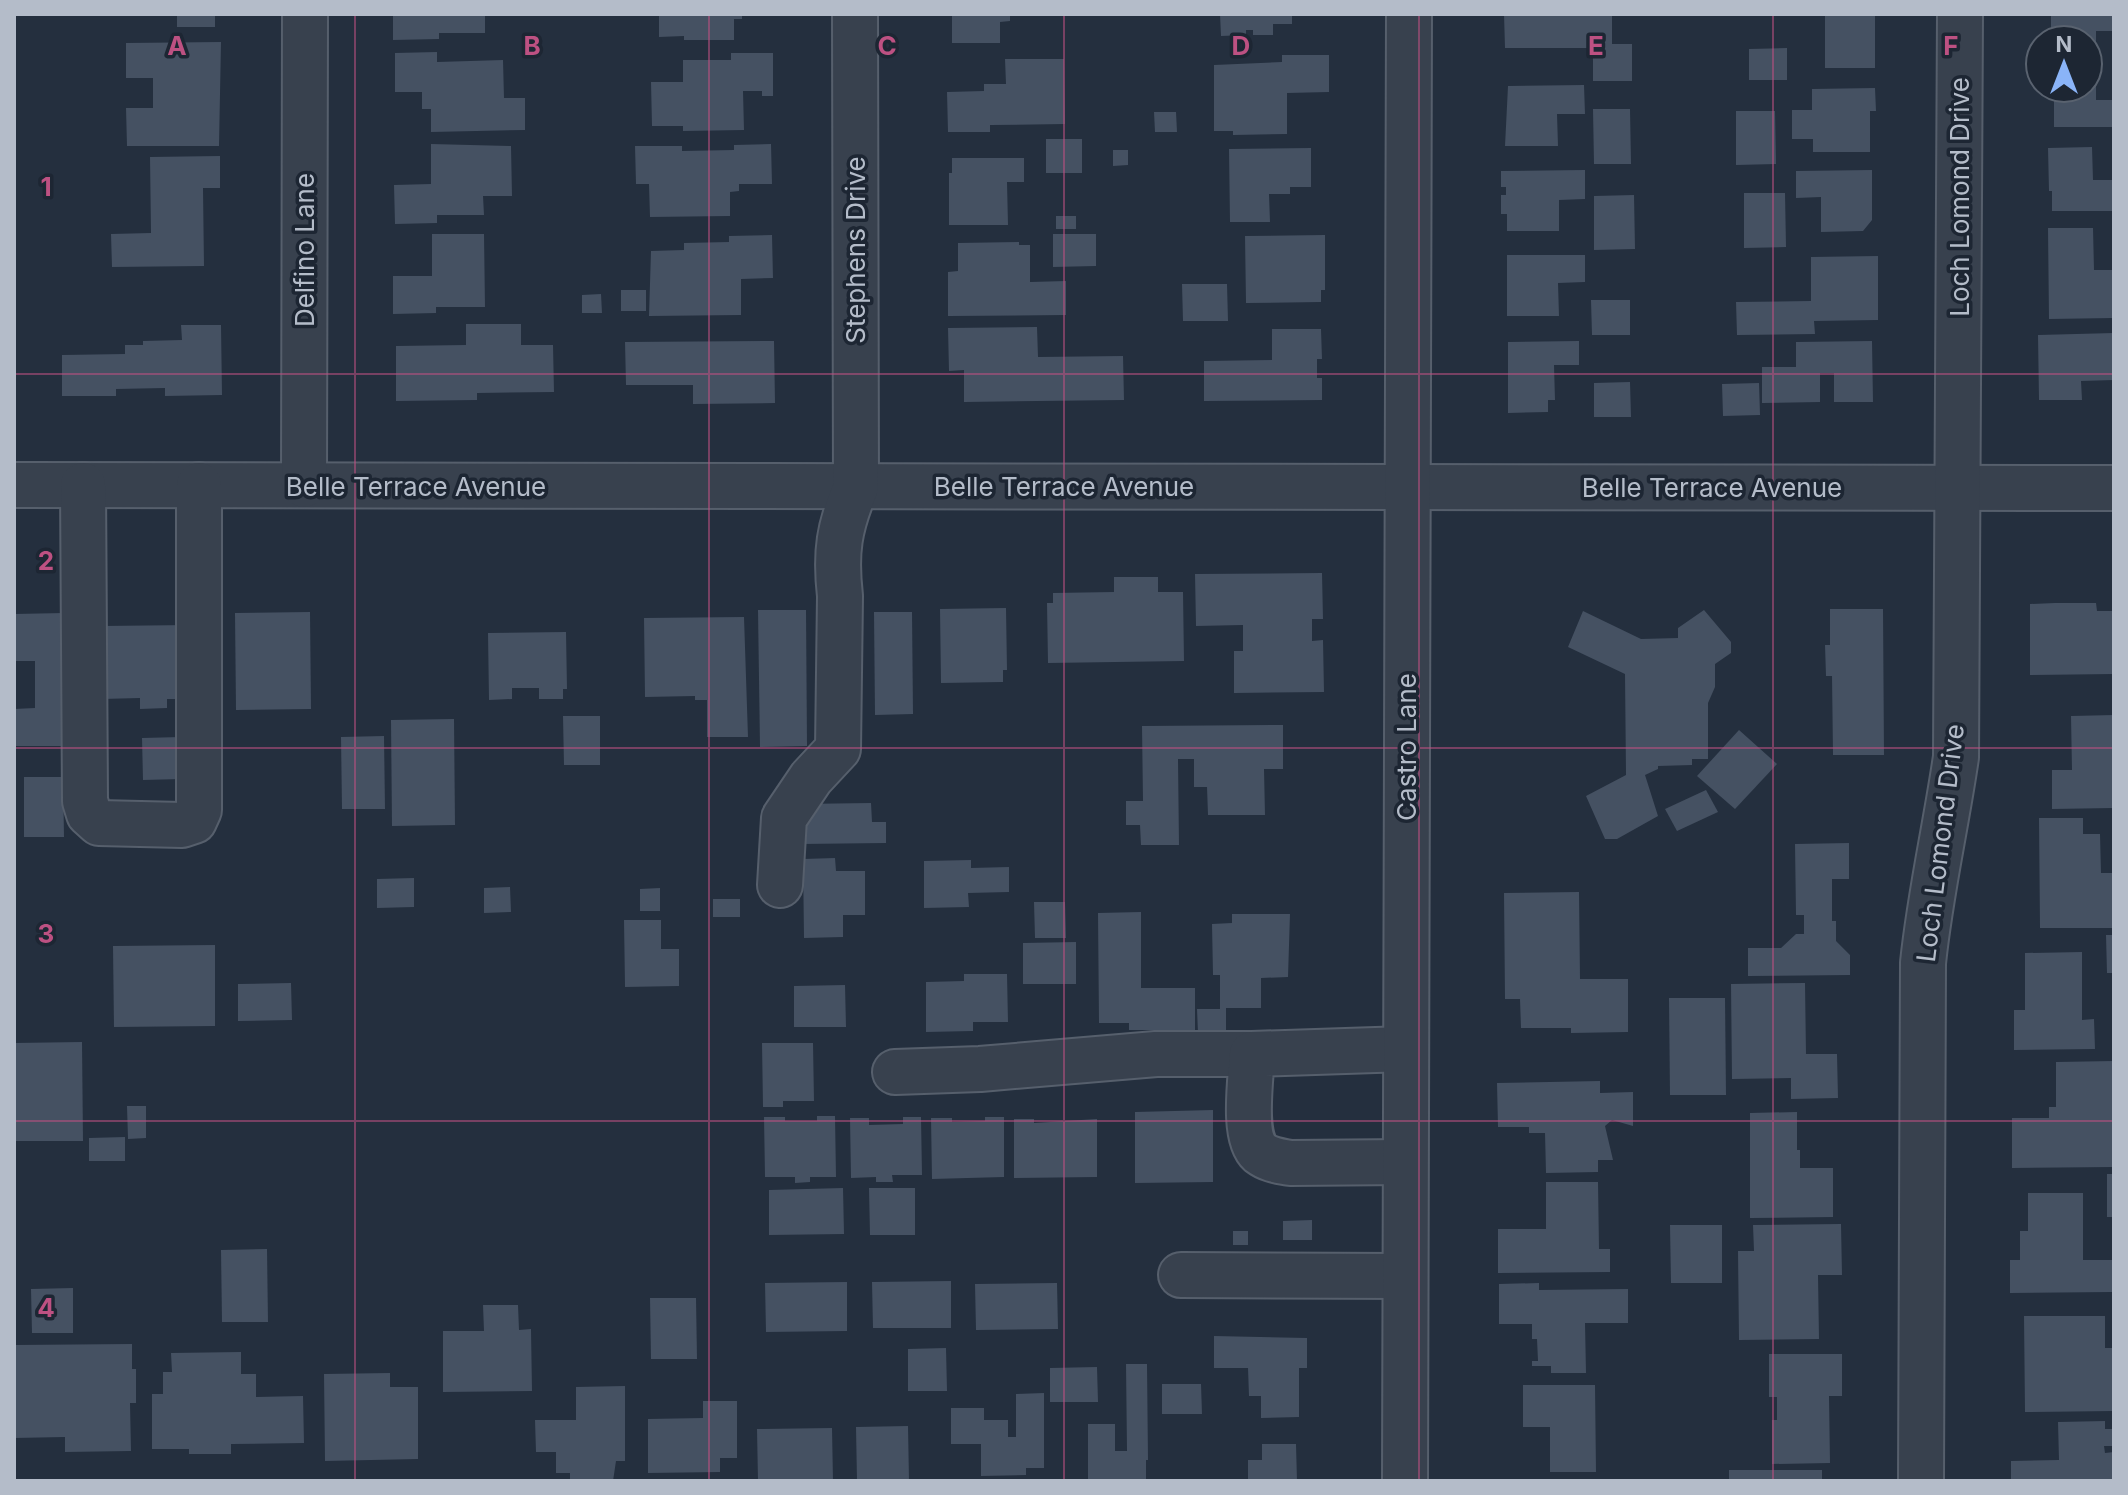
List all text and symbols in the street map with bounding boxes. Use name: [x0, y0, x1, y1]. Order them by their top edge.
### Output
north arrow: [2024, 24, 2104, 104]
text: A: [167, 30, 187, 61]
text: B: [523, 30, 541, 61]
text: C: [877, 30, 897, 61]
text: D: [1232, 30, 1250, 61]
text: E: [1588, 30, 1604, 61]
text: F: [1943, 30, 1959, 61]
text: N: [2056, 31, 2072, 57]
street label: Loch Lomond Drive: [1944, 77, 1975, 317]
street label: Stephens Drive: [840, 156, 871, 344]
text: 1: [40, 171, 52, 202]
street label: Delfino Lane: [289, 173, 320, 327]
street label: Belle Terrace Avenue: [286, 471, 546, 502]
street label: Belle Terrace Avenue: [934, 471, 1194, 502]
street label: Belle Terrace Avenue: [1582, 472, 1842, 503]
text: 2: [38, 545, 54, 576]
street label: Castro Lane: [1391, 673, 1422, 821]
street label: Loch Lomond Drive: [1910, 722, 1970, 964]
text: 3: [38, 918, 54, 949]
text: 4: [37, 1292, 55, 1323]

